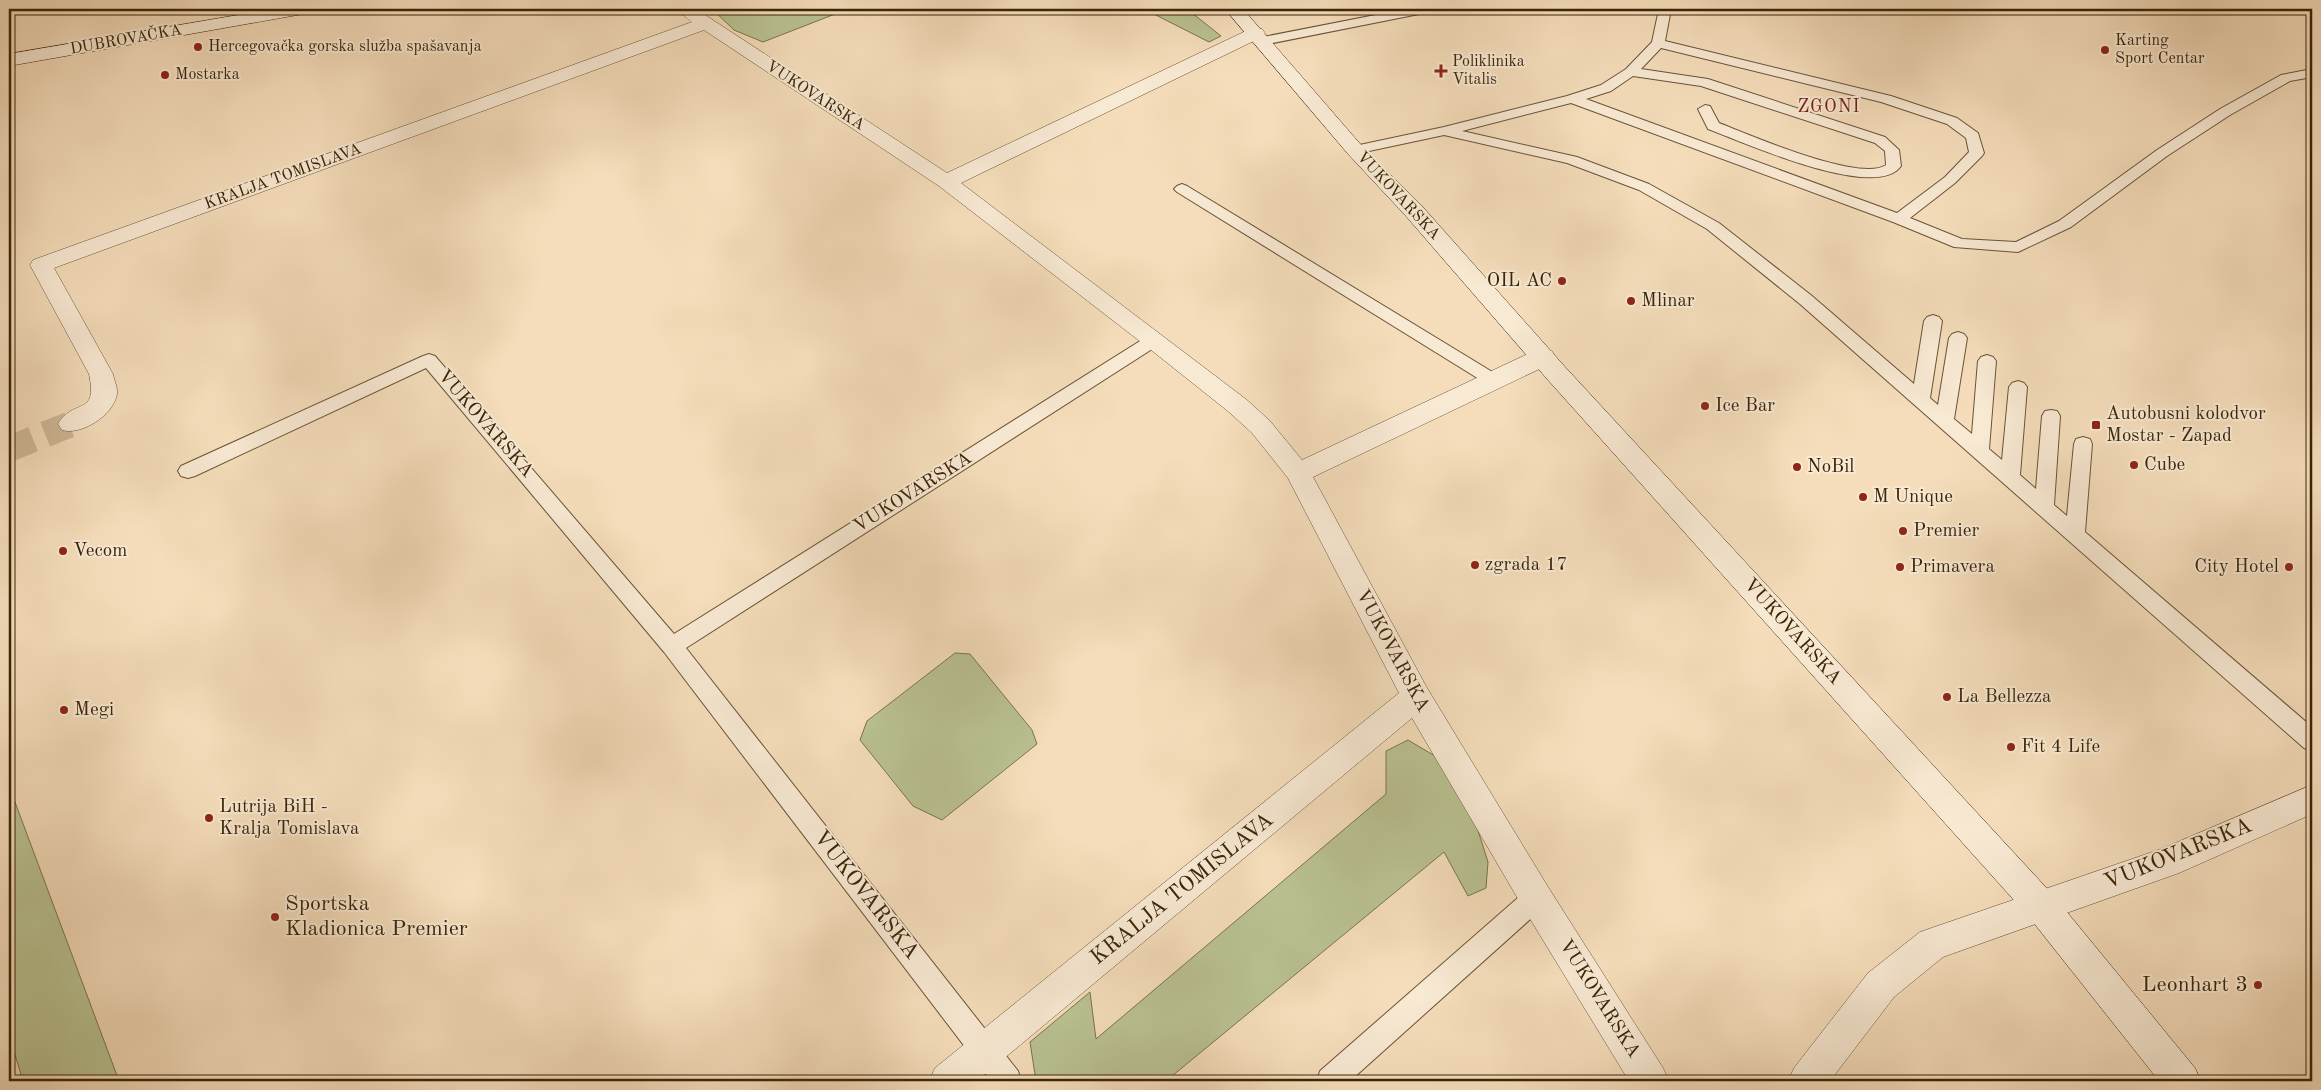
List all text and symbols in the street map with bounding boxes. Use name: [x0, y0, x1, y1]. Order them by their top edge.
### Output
street label: DUBROVAČKA: [68, 17, 183, 58]
place label: Karting Sport Centar: [2115, 33, 2205, 67]
place label: Hercegovačka gorska služba spašavanja: [208, 39, 482, 55]
marker: Hercegovačka gorska služba spašavanja: [192, 41, 204, 53]
marker: Karting Sport Centar: [2099, 44, 2111, 56]
place label: Poliklinika Vitalis: [1452, 54, 1525, 88]
street label: VUKOVARSKA: [763, 58, 867, 134]
marker: Poliklinika Vitalis: [1434, 64, 1448, 78]
place label: Mostarka: [175, 67, 240, 83]
marker: Mostarka: [159, 69, 171, 81]
district label: ZGONI: [1797, 98, 1861, 116]
street label: KRALJA TOMISLAVA: [202, 141, 364, 213]
street label: VUKOVARSKA: [1353, 149, 1443, 243]
place label: OIL AC: [1487, 272, 1552, 291]
marker: OIL AC: [1556, 275, 1568, 287]
place label: Mlinar: [1641, 292, 1695, 311]
marker: Mlinar: [1625, 295, 1637, 307]
street label: VUKOVARSKA: [433, 367, 537, 482]
place label: Ice Bar: [1715, 397, 1775, 416]
marker: Ice Bar: [1699, 400, 1711, 412]
place label: Autobusni kolodvor Mostar - Zapad: [2106, 405, 2266, 446]
marker: Autobusni kolodvor Mostar - Zapad: [2090, 419, 2102, 431]
street label: VUKOVARSKA: [850, 449, 976, 537]
place label: Cube: [2144, 456, 2185, 475]
place label: NoBil: [1807, 458, 1854, 477]
marker: Cube: [2128, 459, 2140, 471]
marker: NoBil: [1791, 461, 1803, 473]
place label: M Unique: [1873, 488, 1953, 507]
marker: M Unique: [1857, 491, 1869, 503]
place label: Premier: [1913, 522, 1979, 541]
marker: Premier: [1897, 525, 1909, 537]
place label: Vecom: [73, 542, 127, 561]
marker: Vecom: [57, 545, 69, 557]
place label: zgrada 17: [1485, 556, 1567, 575]
place label: Primavera: [1910, 558, 1995, 577]
place label: City Hotel: [2194, 558, 2279, 577]
marker: zgrada 17: [1469, 559, 1481, 571]
marker: Primavera: [1894, 561, 1906, 573]
marker: City Hotel: [2283, 561, 2295, 573]
street label: VUKOVARSKA: [1740, 575, 1845, 689]
street label: VUKOVARSKA: [1352, 587, 1432, 716]
place label: La Bellezza: [1957, 688, 2052, 707]
marker: La Bellezza: [1941, 691, 1953, 703]
place label: Megi: [74, 701, 114, 720]
marker: Megi: [58, 704, 70, 716]
place label: Fit 4 Life: [2021, 738, 2100, 757]
marker: Fit 4 Life: [2005, 741, 2017, 753]
place label: Lutrija BiH - Kralja Tomislava: [219, 798, 360, 839]
street label: KRALJA TOMISLAVA: [1087, 809, 1278, 969]
marker: Lutrija BiH - Kralja Tomislava: [203, 812, 215, 824]
street label: VUKOVARSKA: [2101, 814, 2255, 894]
street label: VUKOVARSKA: [809, 826, 923, 964]
place label: Sportska Kladionica Premier: [285, 893, 468, 940]
marker: Sportska Kladionica Premier: [269, 911, 281, 923]
street label: VUKOVARSKA: [1555, 936, 1643, 1062]
place label: Leonhart 3: [2142, 974, 2248, 996]
marker: Leonhart 3: [2252, 979, 2264, 991]

